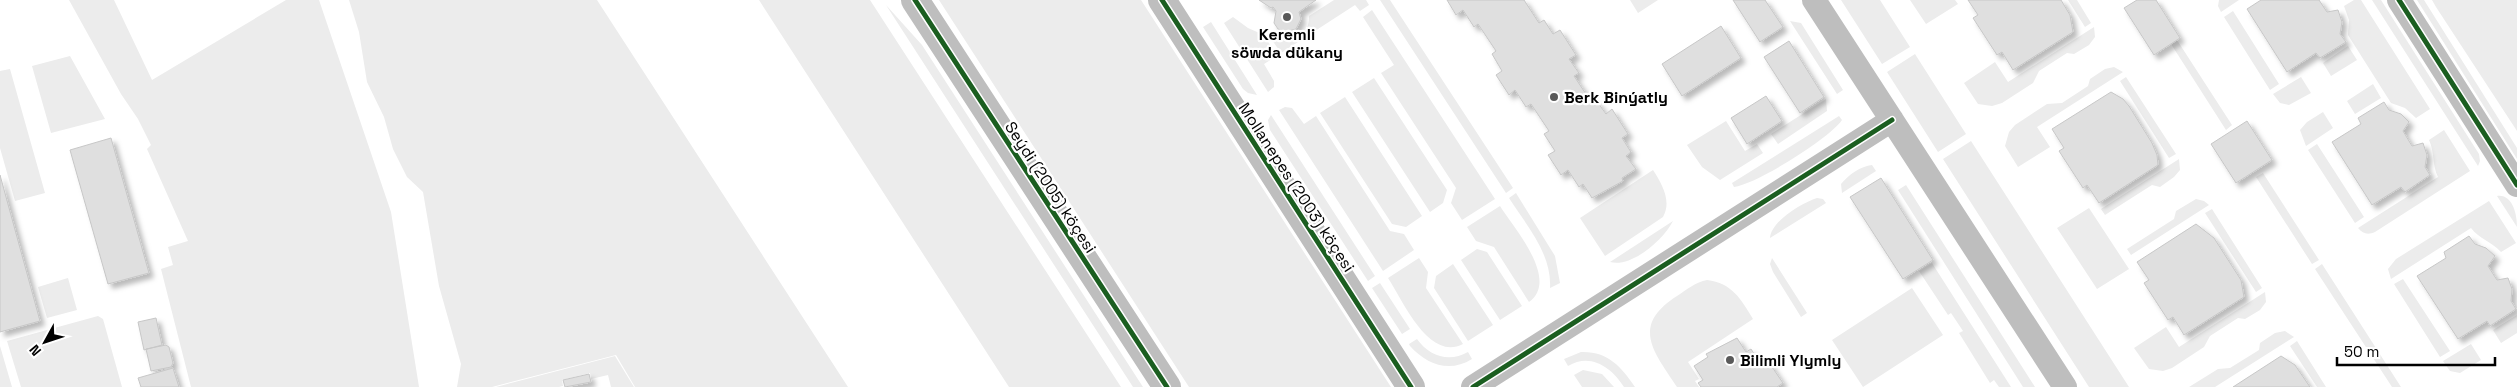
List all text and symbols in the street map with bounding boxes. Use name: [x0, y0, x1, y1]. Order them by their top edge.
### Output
marker: Keremli söwda dükany: [1281, 11, 1293, 23]
place label: Keremli söwda dükany: [1231, 24, 1343, 63]
place label: Berk Binýatly: [1564, 87, 1668, 108]
marker: Berk Binýatly: [1548, 91, 1560, 103]
street label: Mollanepes (2003) köçesi: [1234, 99, 1359, 276]
street label: Seýdi (2005) köçesi: [1000, 118, 1101, 257]
north arrow: [20, 317, 70, 367]
scale bar: [2337, 334, 2494, 366]
text: N: [25, 341, 45, 360]
text: 50 m: [2344, 342, 2379, 361]
place label: Bilimli Ylymly: [1740, 350, 1841, 371]
marker: Bilimli Ylymly: [1724, 354, 1736, 366]

